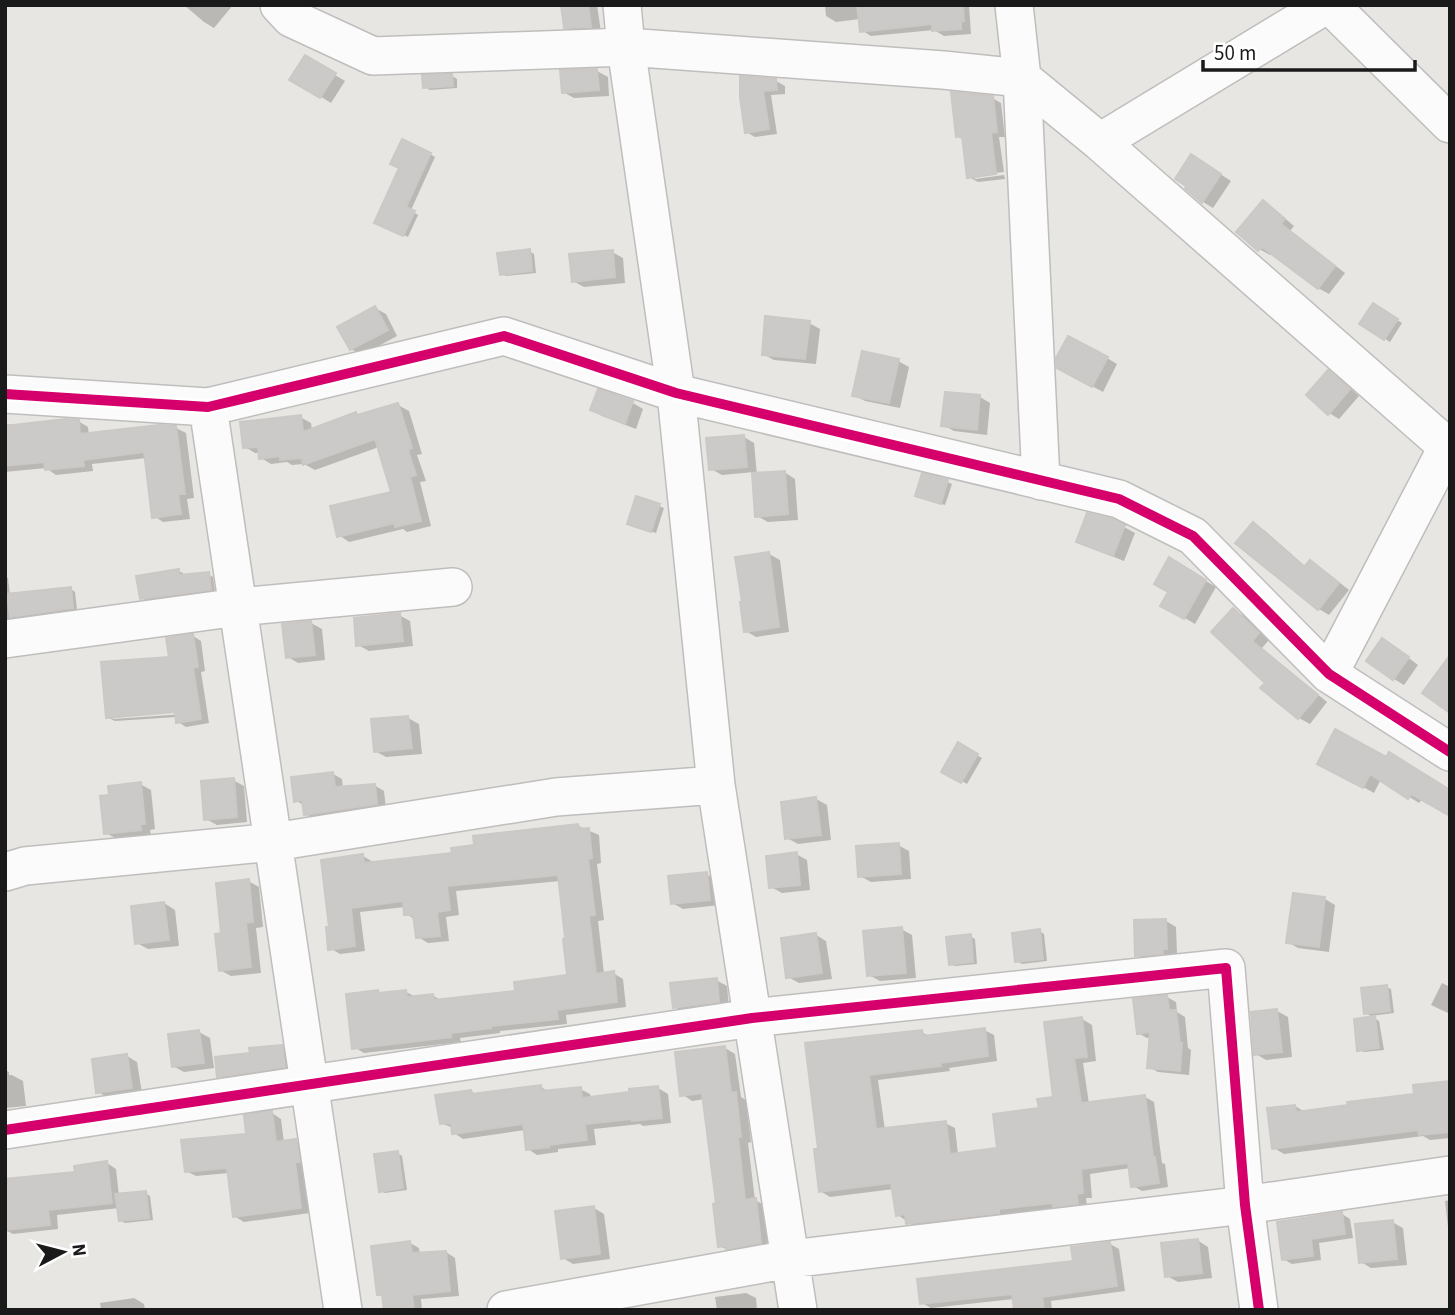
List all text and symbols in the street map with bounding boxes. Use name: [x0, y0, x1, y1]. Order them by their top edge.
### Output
scale bar: [1203, 28, 1415, 72]
text: 50 m: [1214, 38, 1256, 68]
north arrow: [28, 1217, 98, 1287]
text: N: [64, 1242, 93, 1258]

